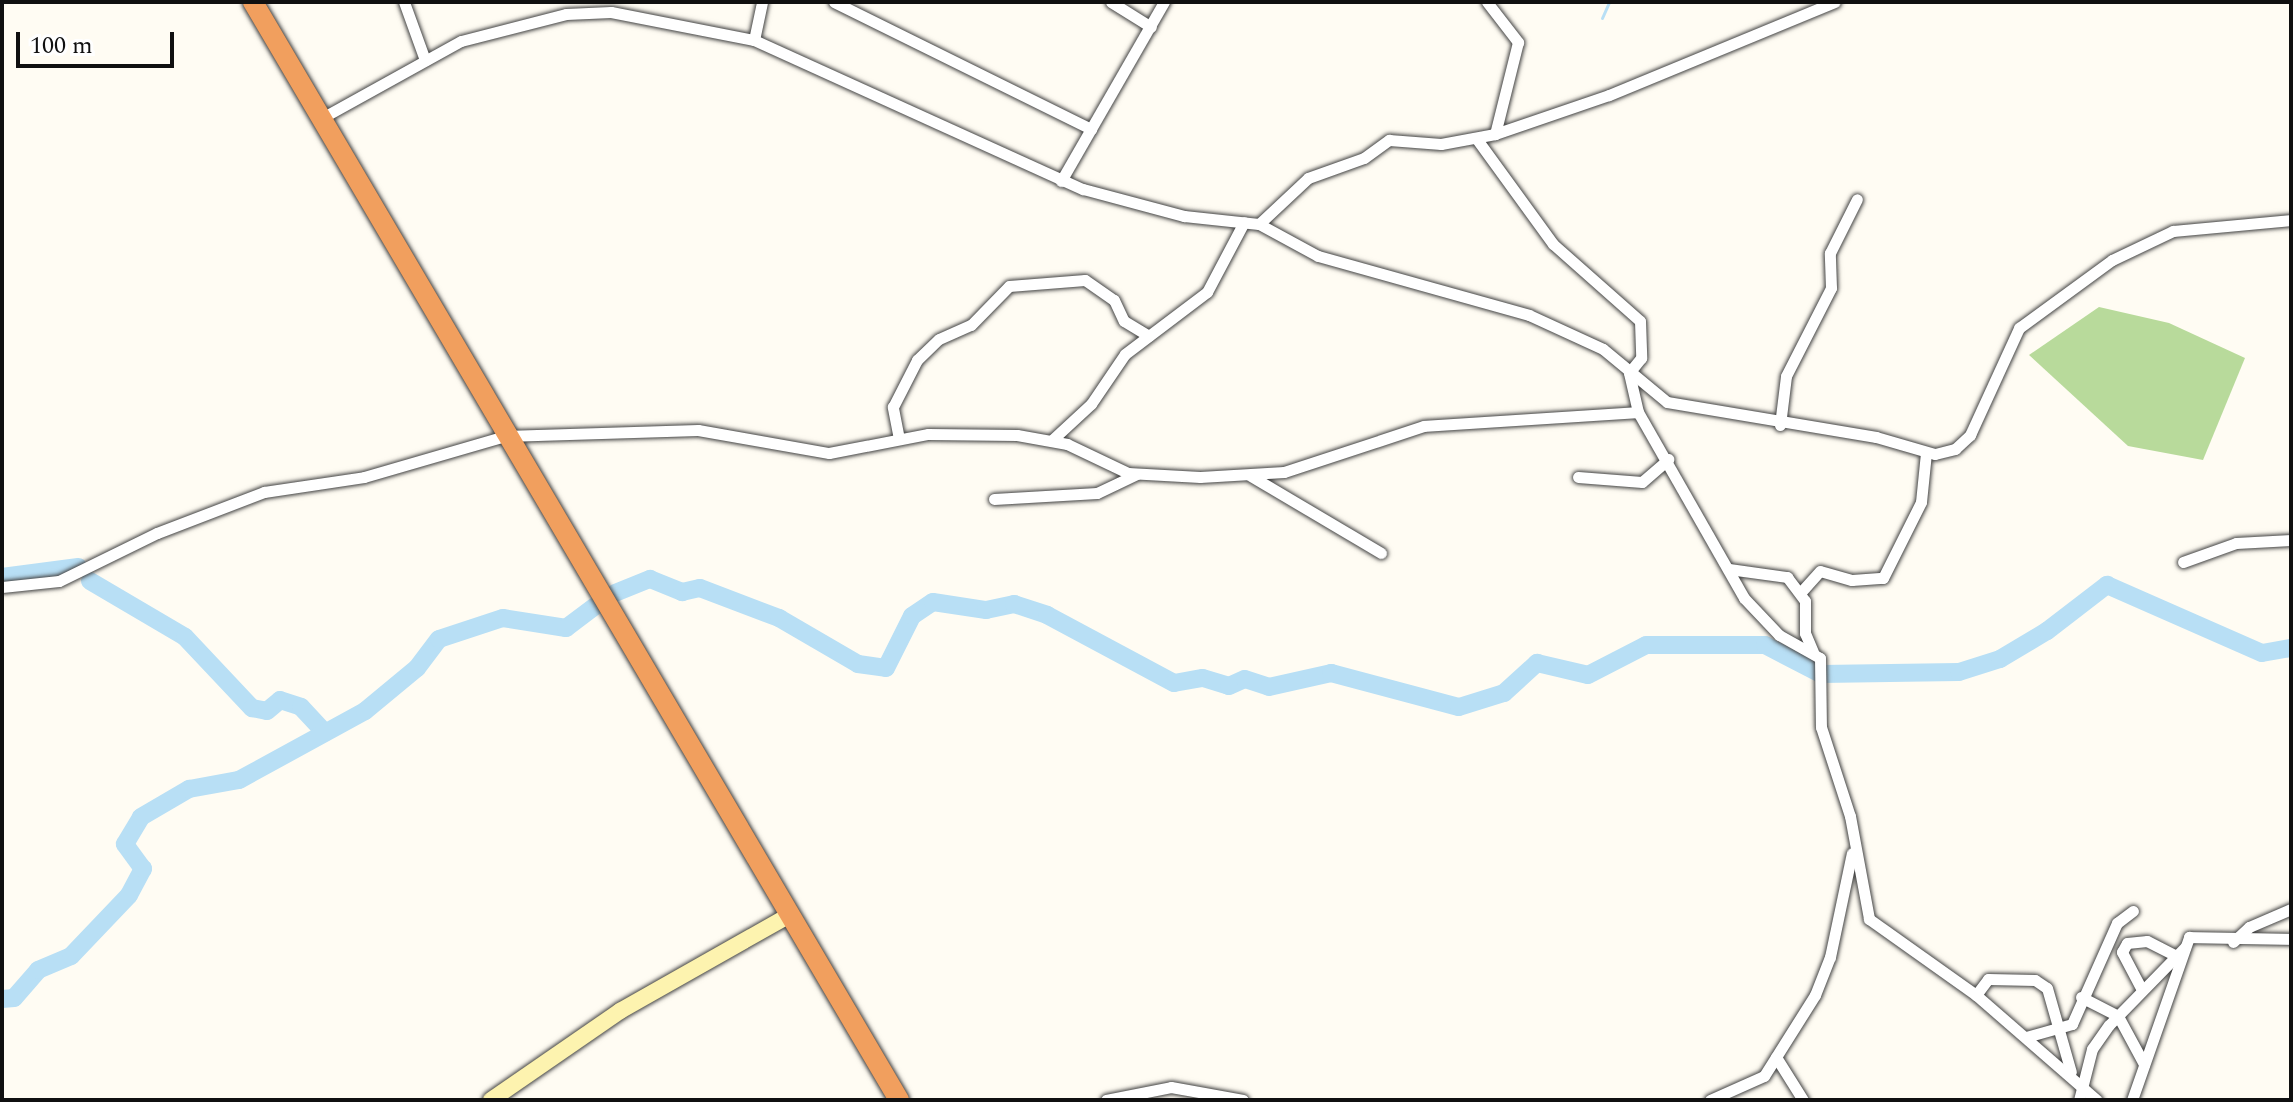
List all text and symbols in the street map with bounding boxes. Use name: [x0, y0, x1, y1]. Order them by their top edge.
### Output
scale bar: [20, 16, 178, 66]
text: 100 m: [30, 28, 93, 64]

